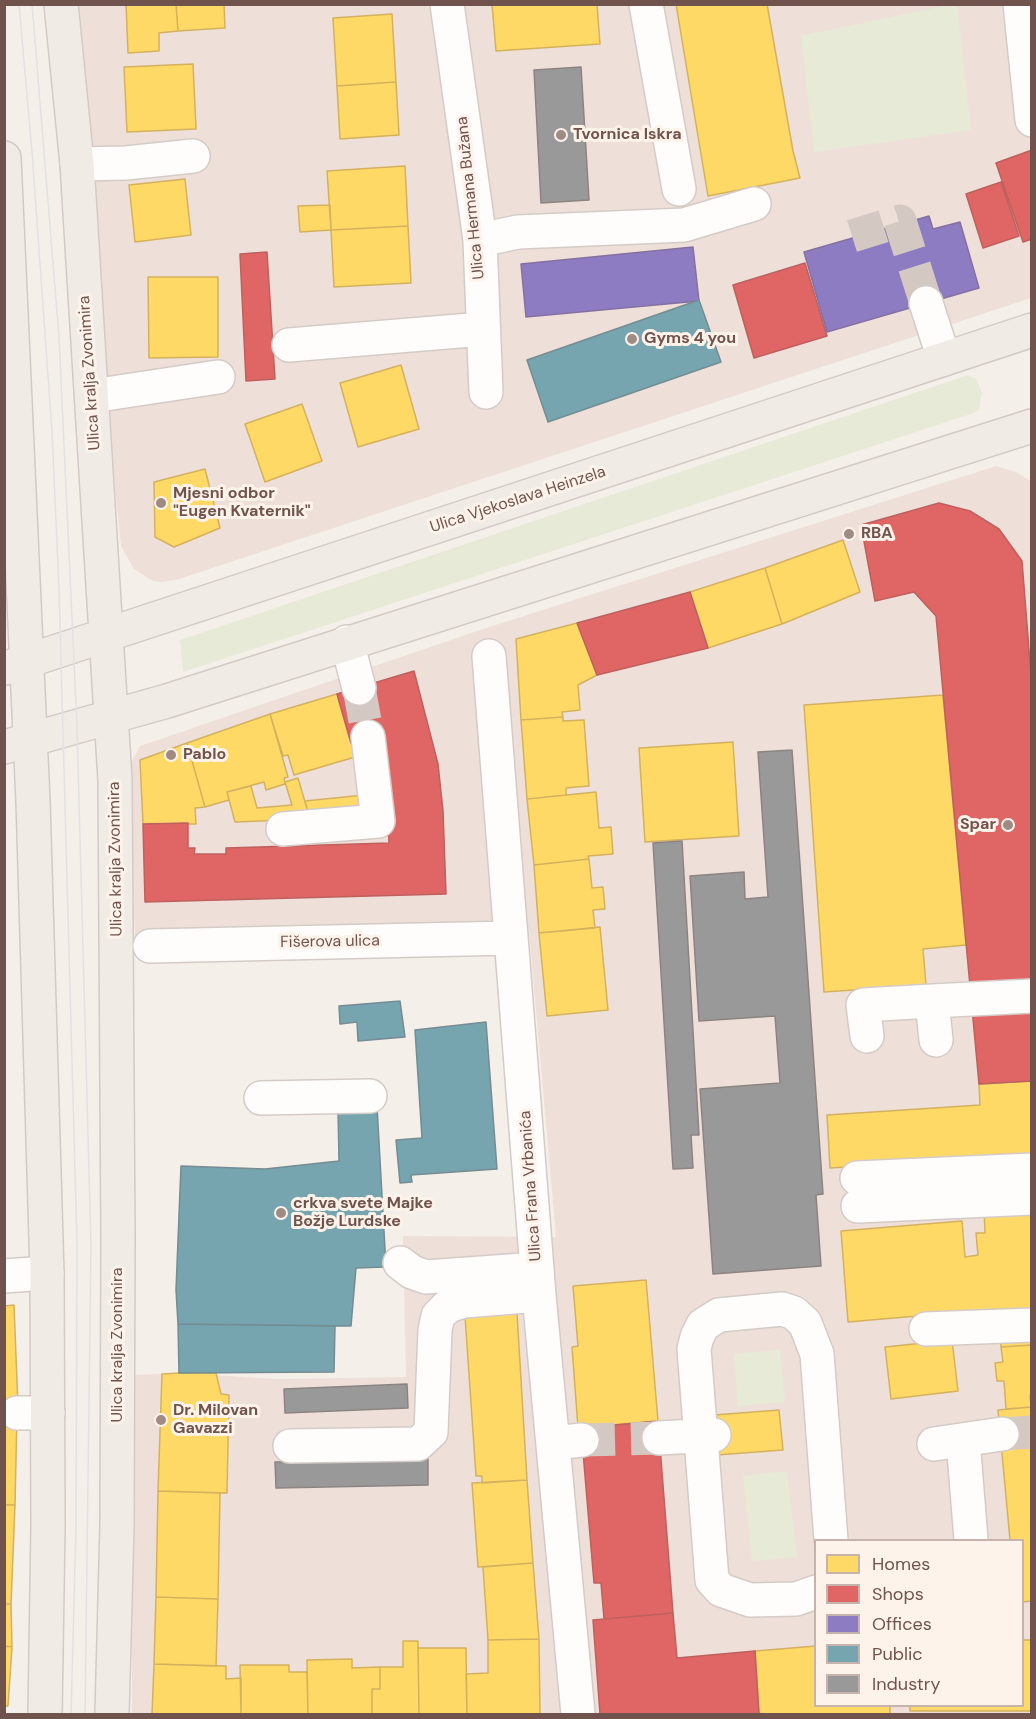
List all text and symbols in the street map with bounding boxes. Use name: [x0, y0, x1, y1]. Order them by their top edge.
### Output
street label: Ulica Hermana Bužana: [453, 116, 489, 280]
place label: Tvornica Iskra: [573, 125, 682, 145]
marker: Tvornica Iskra: [554, 128, 568, 142]
street label: Ulica kralja Zvonimira: [75, 295, 105, 451]
place label: Gyms 4 you: [644, 329, 736, 349]
marker: Gyms 4 you: [625, 332, 639, 346]
street label: Ulica Vjekoslava Heinzela: [428, 463, 608, 537]
place label: Mjesni odbor "Eugen Kvaternik": [173, 484, 311, 522]
marker: Mjesni odbor "Eugen Kvaternik": [154, 496, 168, 510]
place label: RBA: [861, 524, 893, 544]
marker: RBA: [842, 527, 856, 541]
place label: Pablo: [183, 745, 226, 765]
marker: Pablo: [164, 748, 178, 762]
street label: Ulica kralja Zvonimira: [105, 781, 127, 937]
place label: Spar: [960, 815, 996, 835]
marker: Spar: [1001, 818, 1015, 832]
street label: Fišerova ulica: [280, 932, 380, 952]
street label: Ulica Frana Vrbanića: [516, 1110, 546, 1262]
place label: crkva svete Majke Božje Lurdske: [293, 1194, 433, 1232]
marker: crkva svete Majke Božje Lurdske: [274, 1206, 288, 1220]
street label: Ulica kralja Zvonimira: [108, 1267, 128, 1423]
place label: Dr. Milovan Gavazzi: [173, 1401, 258, 1439]
marker: Dr. Milovan Gavazzi: [154, 1413, 168, 1427]
legend: [814, 1539, 1024, 1707]
text: Homes: [872, 1552, 930, 1576]
text: Shops: [872, 1582, 924, 1606]
text: Offices: [872, 1612, 932, 1636]
text: Public: [872, 1642, 923, 1666]
text: Industry: [872, 1672, 941, 1696]

